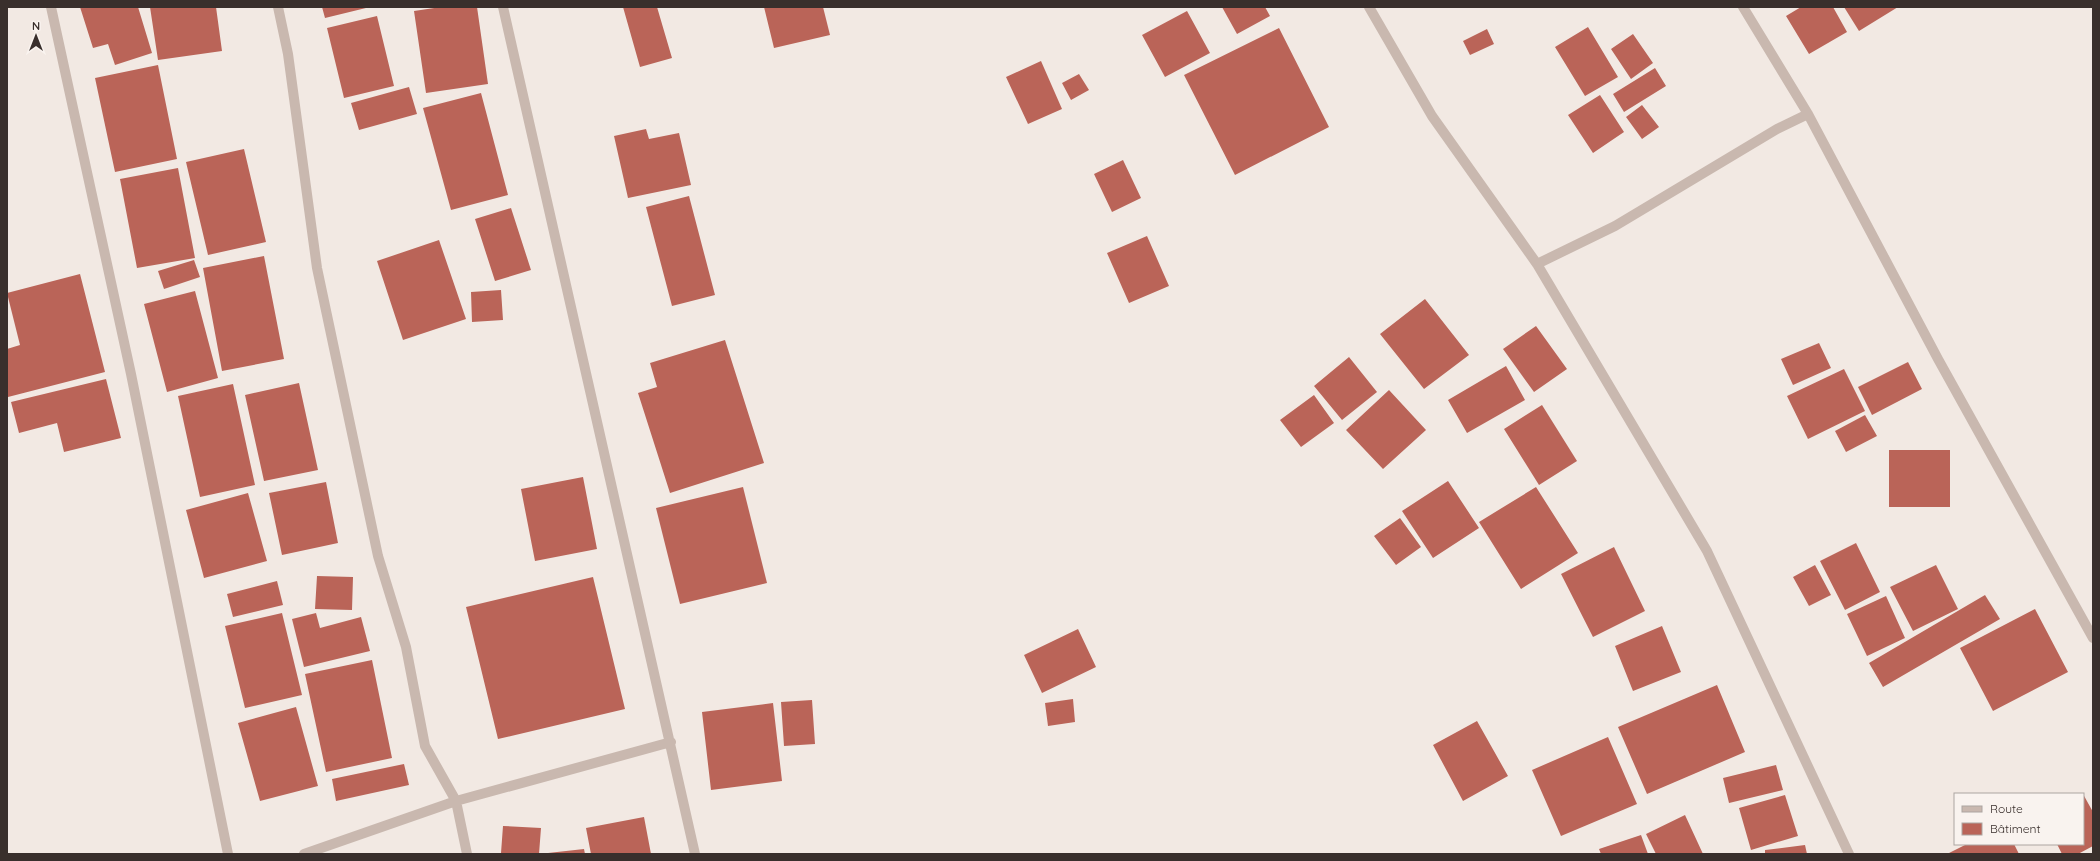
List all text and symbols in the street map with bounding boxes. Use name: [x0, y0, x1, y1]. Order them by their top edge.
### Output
north arrow: [16, 16, 56, 56]
text: N: [32, 19, 40, 33]
legend: [1954, 793, 2084, 845]
text: Route: [1990, 801, 2023, 816]
text: Bâtiment: [1990, 821, 2040, 836]

